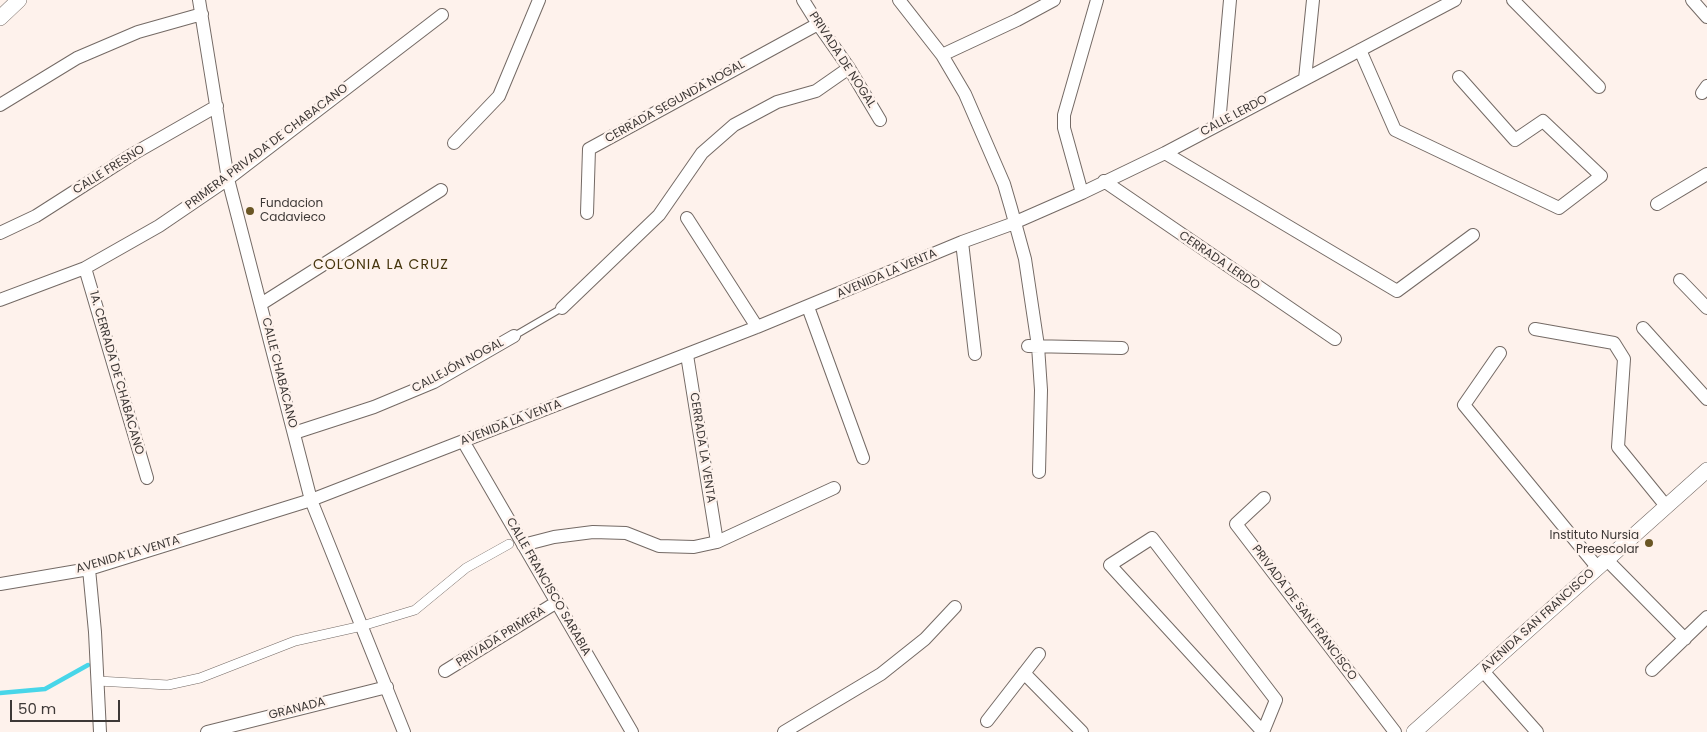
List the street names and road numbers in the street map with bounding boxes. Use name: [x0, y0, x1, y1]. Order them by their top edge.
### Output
street label: PRIVADA DE NOGAL: [806, 9, 878, 111]
street label: CERRADA SEGUNDA NOGAL: [603, 58, 747, 146]
street label: PRIMERA PRIVADA DE CHABACANO: [183, 81, 351, 213]
street label: CALLE LERDO: [1198, 92, 1270, 140]
street label: CALLE FRESNO: [71, 142, 147, 198]
street label: CERRADA LERDO: [1176, 229, 1262, 293]
street label: AVENIDA LA VENTA: [835, 246, 939, 302]
street label: 1A. CERRADA DE CHABACANO: [86, 289, 146, 457]
street label: CALLE CHABACANO: [258, 316, 300, 430]
street label: CALLEJÓN NOGAL: [410, 336, 506, 396]
street label: CERRADA LA VENTA: [686, 392, 718, 504]
street label: AVENIDA LA VENTA: [458, 397, 564, 449]
street label: CALLE FRANCISCO SARABIA: [503, 515, 593, 659]
street label: AVENIDA LA VENTA: [74, 533, 182, 577]
street label: PRIVADA DE SAN FRANCISCO: [1248, 543, 1360, 683]
street label: AVENIDA SAN FRANCISCO: [1478, 566, 1598, 676]
street label: PRIVADA PRIMERA: [454, 604, 548, 670]
street label: GRANADA: [267, 695, 327, 723]

